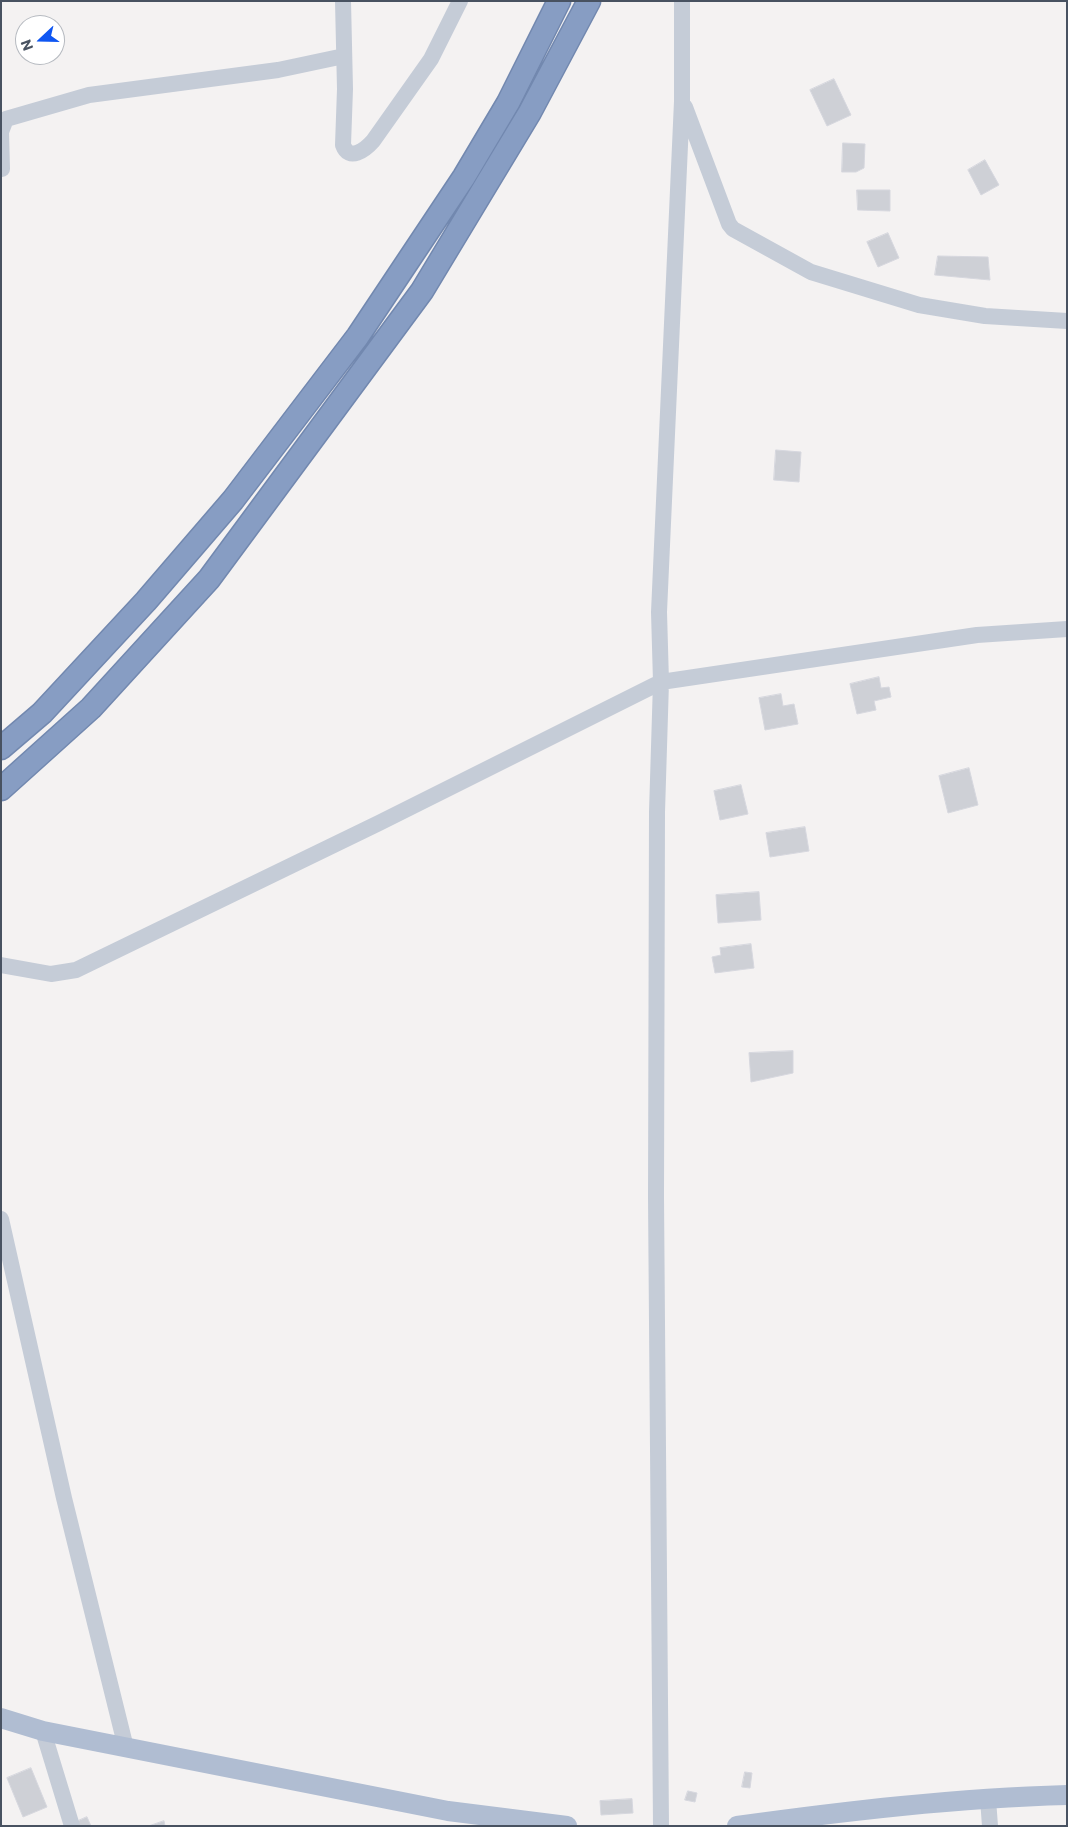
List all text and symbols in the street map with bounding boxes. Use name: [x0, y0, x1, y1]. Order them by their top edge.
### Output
north arrow: [15, 15, 65, 65]
text: N: [17, 37, 36, 53]

